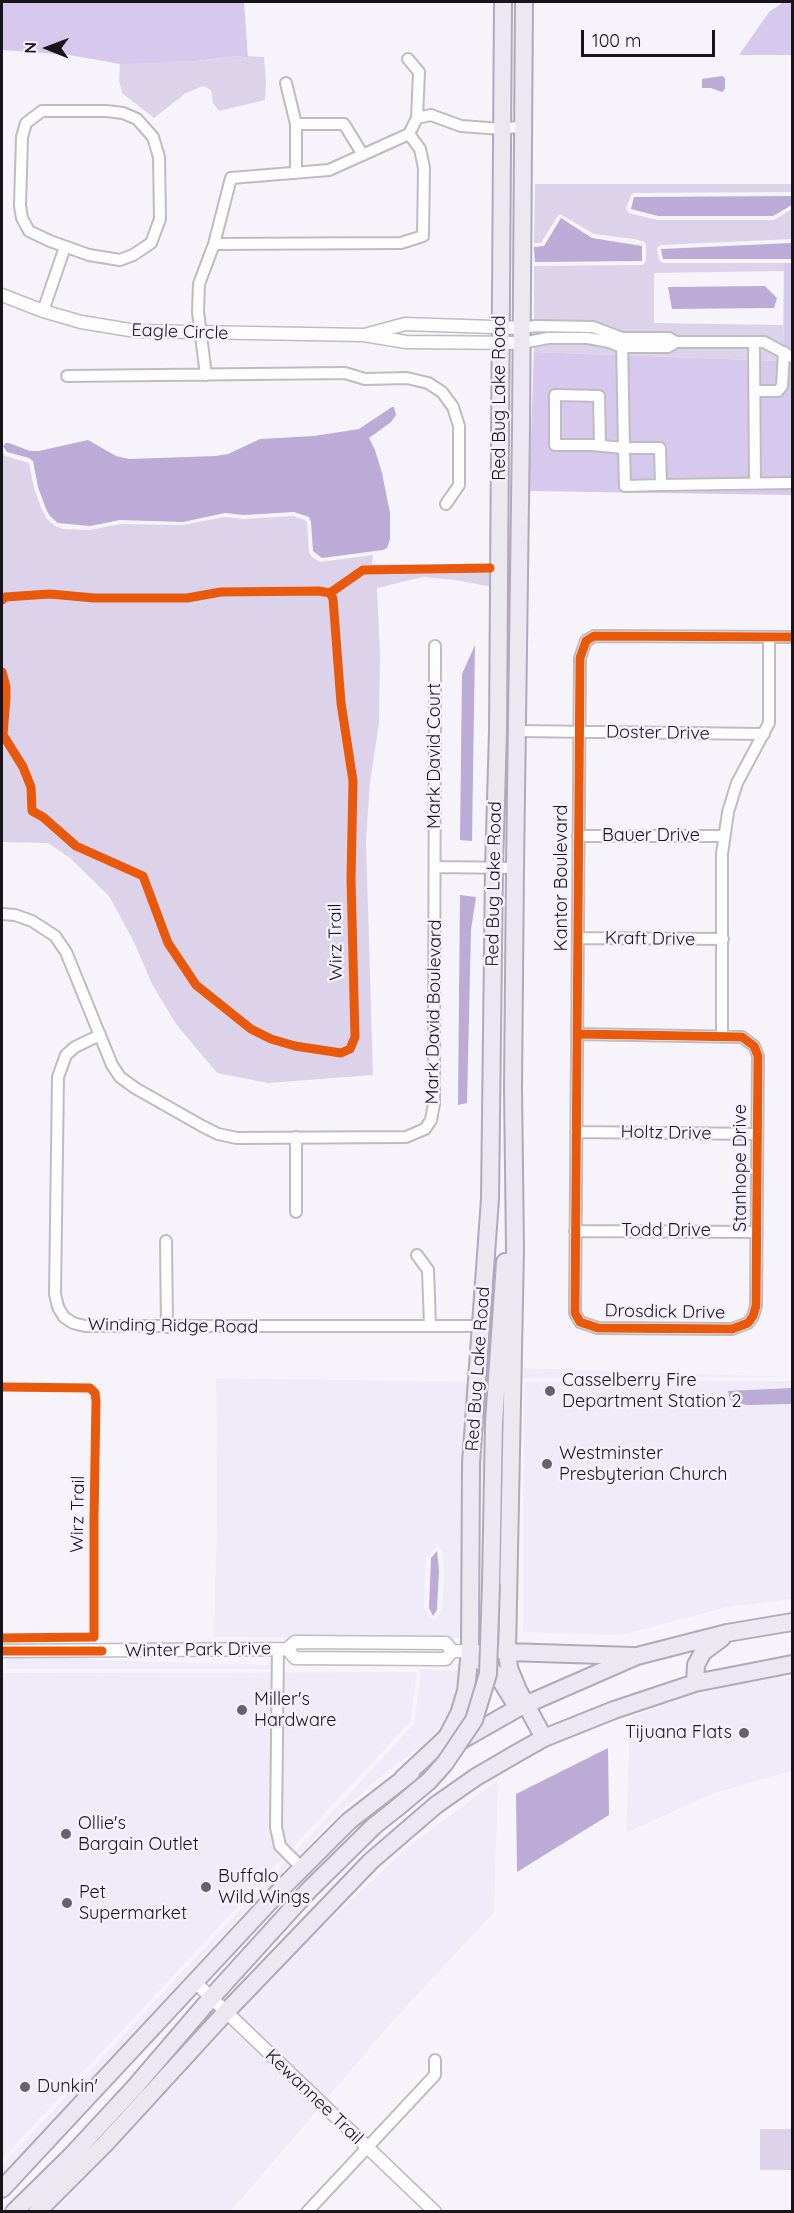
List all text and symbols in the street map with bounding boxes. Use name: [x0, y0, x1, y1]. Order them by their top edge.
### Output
north arrow: [18, 18, 78, 78]
scale bar: [584, 18, 718, 56]
text: 100 m: [592, 29, 641, 52]
text: N: [20, 42, 40, 54]
street label: Red Bug Lake Road: [489, 315, 511, 481]
street label: Eagle Circle: [131, 320, 229, 344]
street label: Mark David Court: [424, 683, 446, 829]
street label: Doster Drive: [606, 721, 710, 745]
street label: Red Bug Lake Road: [482, 801, 506, 967]
street label: Kantor Boulevard: [551, 805, 573, 951]
street label: Bauer Drive: [602, 825, 700, 847]
street label: Wirz Trail: [325, 903, 347, 981]
street label: Mark David Boulevard: [422, 919, 446, 1105]
street label: Kraft Drive: [605, 927, 695, 951]
street label: Stanhope Drive: [730, 1104, 752, 1232]
street label: Holtz Drive: [620, 1121, 712, 1145]
street label: Todd Drive: [621, 1220, 711, 1242]
street label: Red Bug Lake Road: [461, 1286, 495, 1452]
street label: Drosdick Drive: [604, 1300, 726, 1324]
street label: Winding Ridge Road: [88, 1314, 258, 1338]
place label: Casselberry Fire Department Station 2: [562, 1370, 741, 1412]
marker: Casselberry Fire Department Station 2: [543, 1384, 557, 1398]
place label: Westminster Presbyterian Church: [559, 1443, 727, 1486]
marker: Westminster Presbyterian Church: [540, 1457, 554, 1471]
street label: Wirz Trail: [67, 1475, 89, 1553]
street label: Winter Park Drive: [125, 1638, 271, 1662]
place label: Miller's Hardware: [254, 1689, 337, 1732]
marker: Miller's Hardware: [235, 1703, 249, 1717]
place label: Tijuana Flats: [625, 1722, 732, 1744]
marker: Tijuana Flats: [737, 1726, 751, 1740]
place label: Ollie's Bargain Outlet: [78, 1813, 199, 1856]
marker: Ollie's Bargain Outlet: [59, 1827, 73, 1841]
place label: Buffalo Wild Wings: [218, 1866, 310, 1908]
marker: Buffalo Wild Wings: [199, 1880, 213, 1894]
place label: Pet Supermarket: [79, 1882, 187, 1924]
marker: Pet Supermarket: [60, 1896, 74, 1910]
street label: Kewannee Trail: [260, 2045, 368, 2149]
place label: Dunkin': [37, 2076, 98, 2098]
marker: Dunkin': [18, 2080, 32, 2094]

